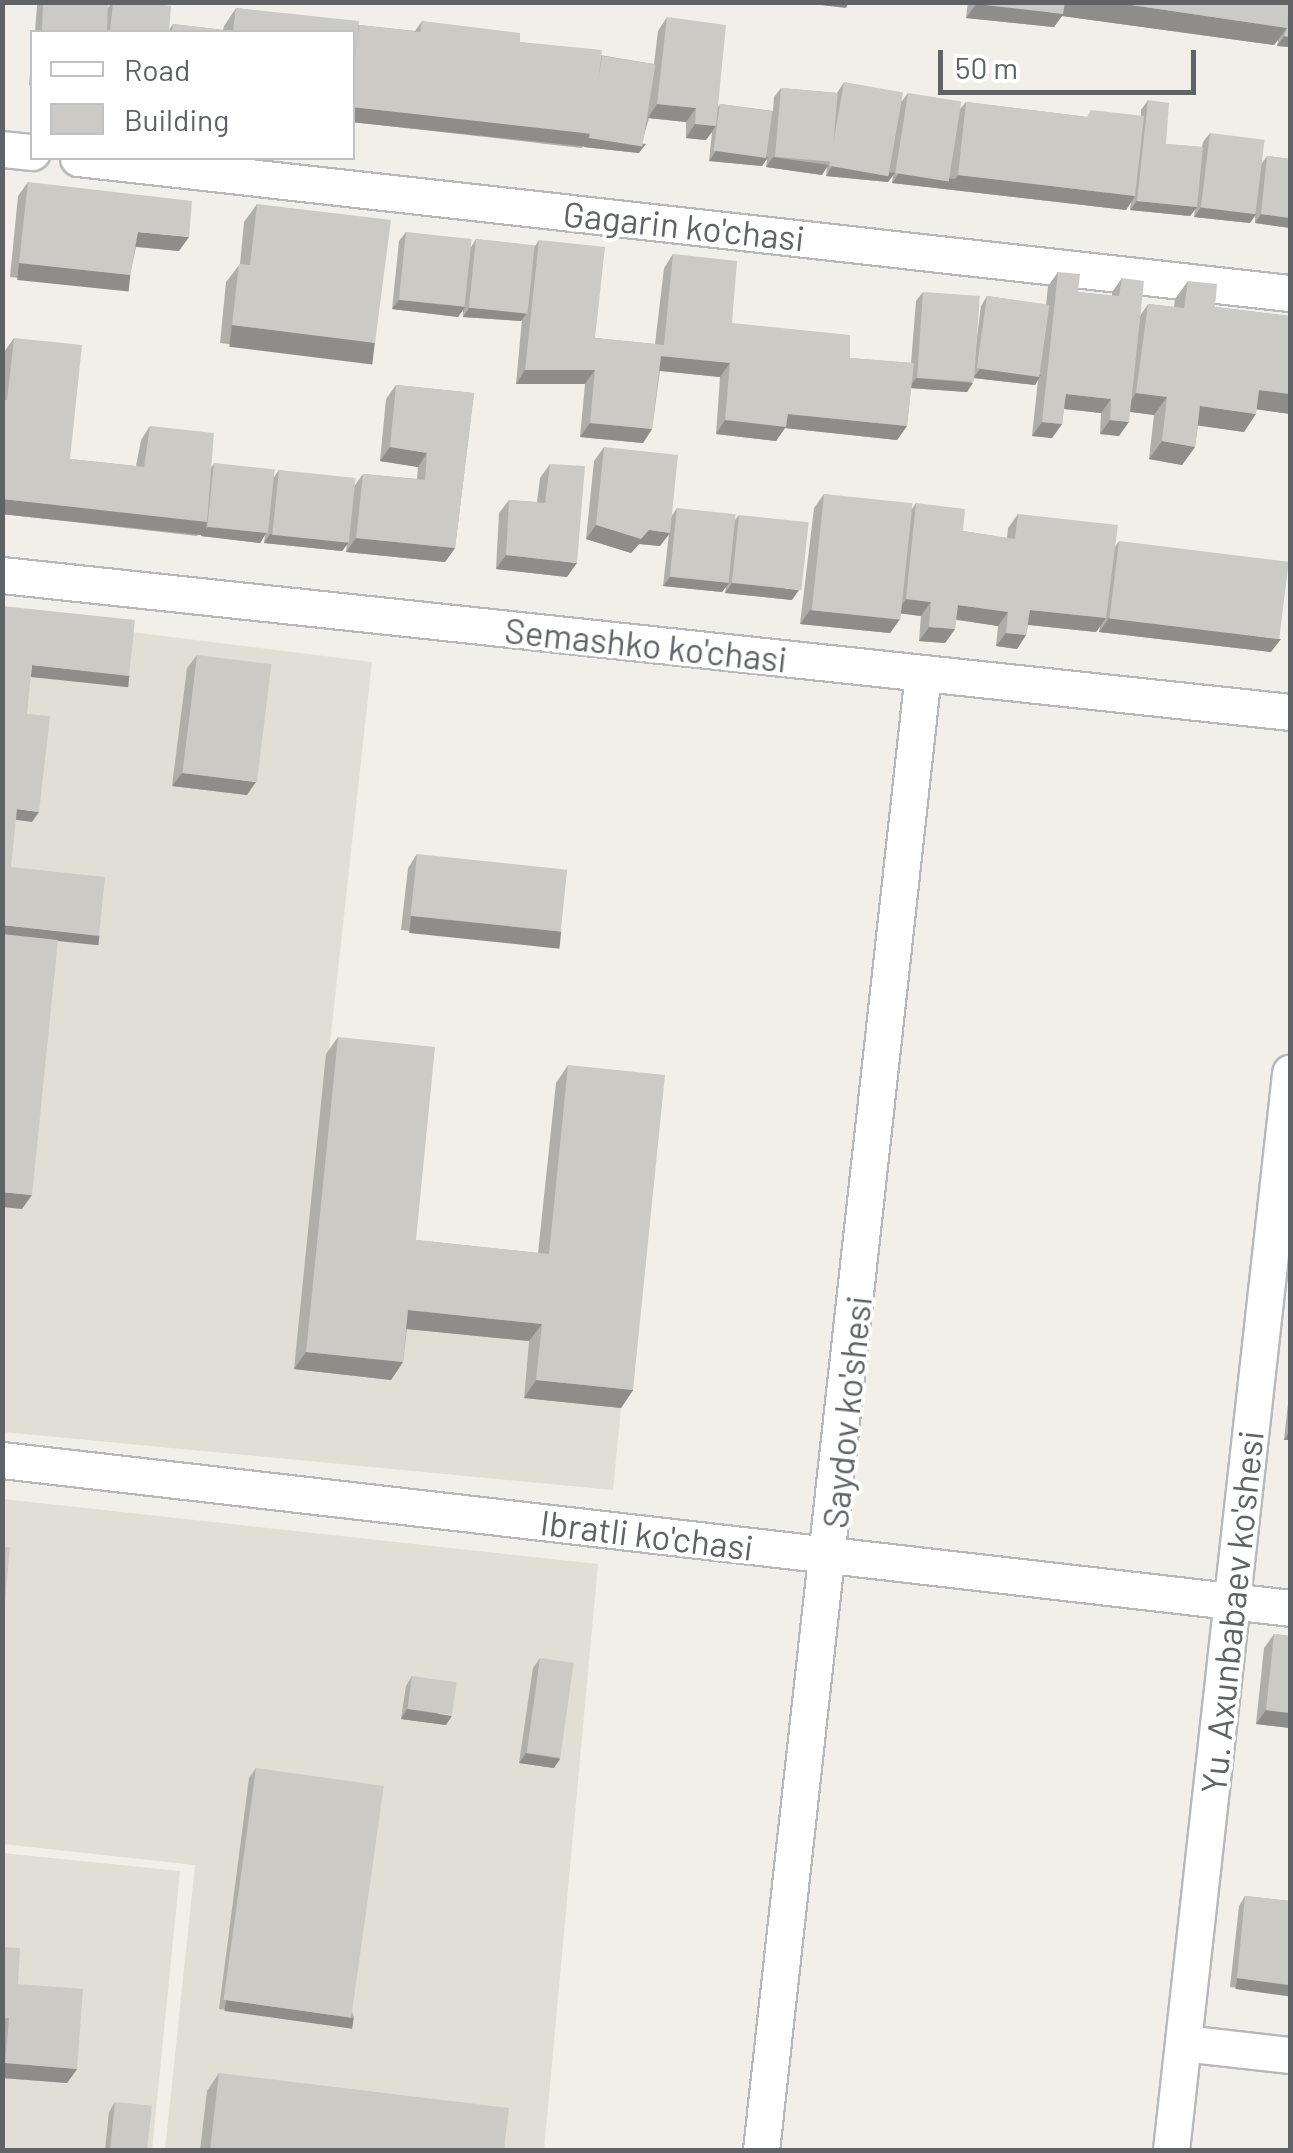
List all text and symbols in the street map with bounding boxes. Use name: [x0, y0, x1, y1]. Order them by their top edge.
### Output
legend: [30, 30, 355, 160]
scale bar: [943, 30, 1200, 92]
text: 50 m: [955, 49, 1018, 85]
text: Road: [124, 51, 190, 87]
text: Building: [124, 101, 229, 137]
street label: Gagarin ko'chasi: [561, 191, 807, 259]
street label: Semashko ko'chasi: [503, 608, 789, 680]
street label: Saydov ko'shesi: [813, 1294, 879, 1530]
street label: Yu. Axunbabaev ko'shesi: [1191, 1429, 1271, 1795]
street label: Ibratli ko'chasi: [538, 1500, 756, 1568]

